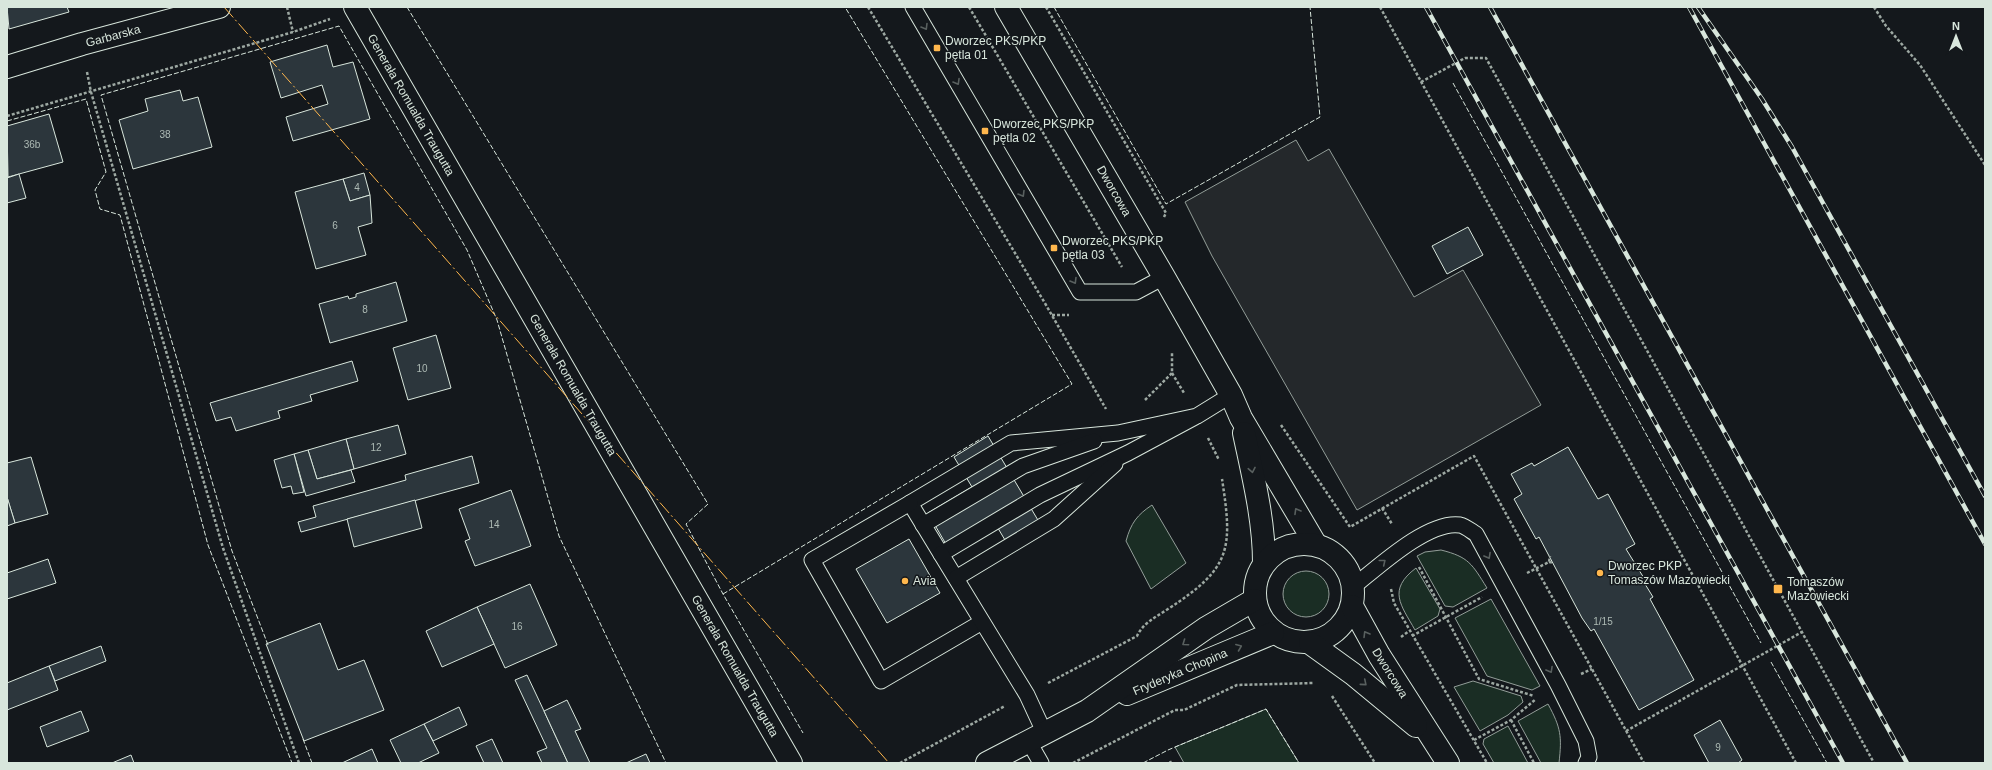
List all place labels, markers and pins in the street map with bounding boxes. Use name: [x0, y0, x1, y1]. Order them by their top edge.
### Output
place label: Dworzec PKS/PKP pętla 01: [945, 34, 1046, 62]
marker: Dworzec PKS/PKP pętla 01: [932, 43, 942, 53]
place label: Dworzec PKS/PKP pętla 02: [993, 117, 1094, 145]
marker: Dworzec PKS/PKP pętla 02: [980, 126, 990, 136]
place label: Dworzec PKS/PKP pętla 03: [1062, 234, 1163, 262]
marker: Dworzec PKS/PKP pętla 03: [1049, 243, 1059, 253]
place label: Dworzec PKP Tomaszów Mazowiecki: [1608, 559, 1730, 587]
marker: Dworzec PKP Tomaszów Mazowiecki: [1595, 568, 1605, 578]
place label: Avia: [913, 574, 936, 588]
place label: Tomaszów Mazowiecki: [1787, 575, 1849, 603]
marker: Avia: [900, 576, 910, 586]
marker: Tomaszów Mazowiecki: [1772, 583, 1784, 595]

